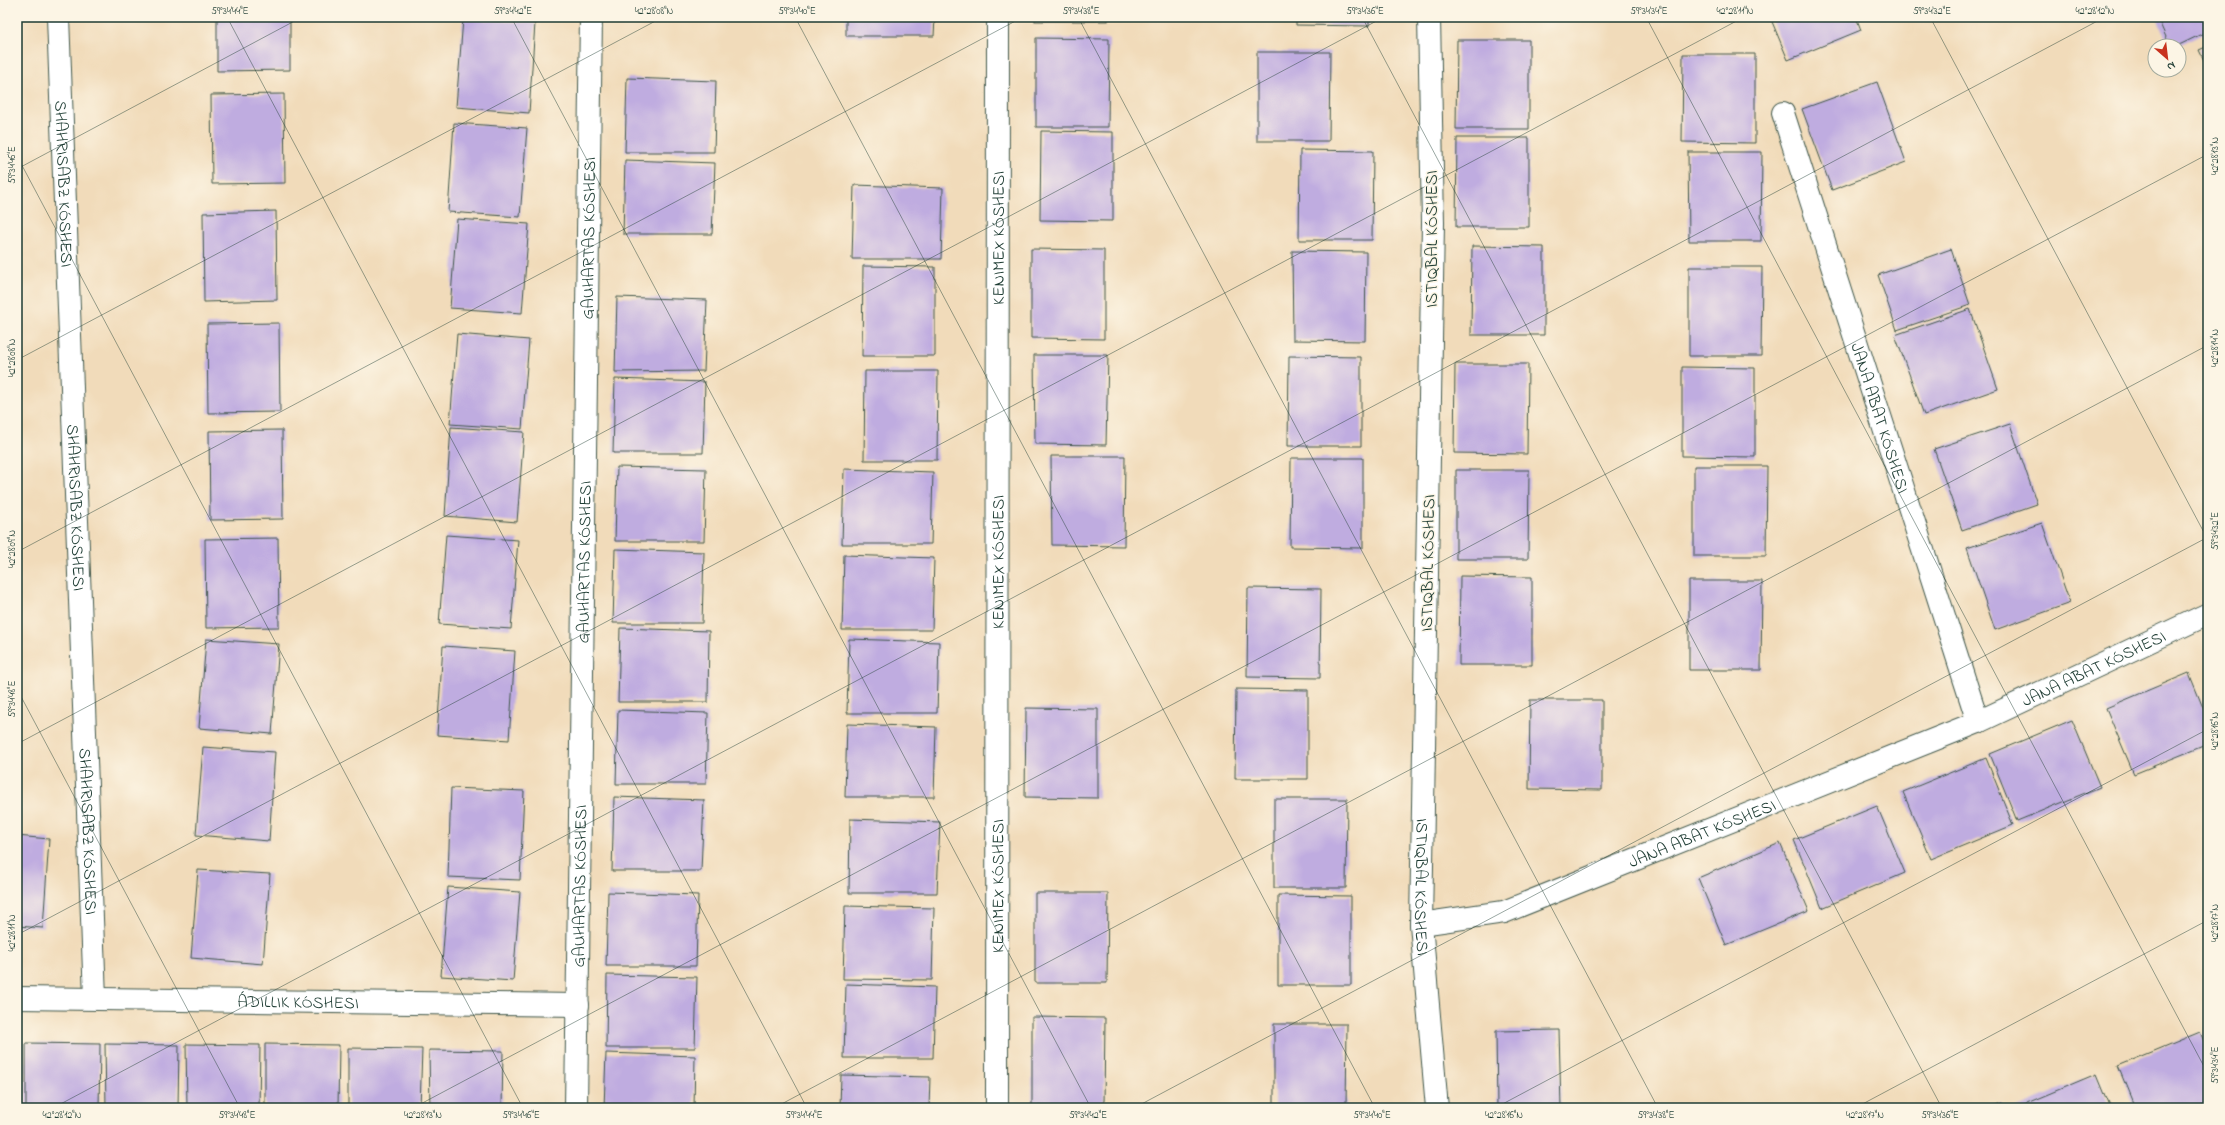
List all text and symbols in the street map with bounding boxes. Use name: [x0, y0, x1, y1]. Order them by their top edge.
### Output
text: 59°34'44"E: [211, 4, 249, 19]
text: 59°34'42"E: [494, 4, 532, 19]
text: 42°28'08"N: [635, 4, 674, 19]
text: 59°34'40"E: [778, 4, 816, 19]
text: 59°34'38"E: [1063, 4, 1100, 19]
text: 59°34'36"E: [1346, 4, 1384, 19]
text: 59°34'34"E: [1630, 4, 1668, 19]
text: 42°28'11"N: [1717, 4, 1754, 19]
text: 59°34'32"E: [1913, 4, 1951, 19]
text: 42°28'12"N: [2076, 4, 2115, 19]
north arrow: [2147, 38, 2187, 78]
text: N: [2164, 57, 2178, 75]
street label: SHAHRISABZ KÓSHESI: [47, 100, 78, 268]
text: 42°28'13"N: [2208, 137, 2223, 175]
text: 59°34'46"E: [5, 146, 20, 184]
street label: GAUHARTAS KÓSHESI: [576, 157, 603, 320]
street label: ISTIQBAL KÓSHESI: [1420, 170, 1445, 308]
street label: KENIMEX KÓSHESI: [987, 171, 1012, 305]
text: 42°28'14"N: [2208, 329, 2223, 367]
text: 42°28'08"N: [5, 338, 20, 377]
street label: JANA ABAT KÓSHESI: [1843, 340, 1915, 497]
street label: SHAHRISABZ KÓSHESI: [59, 424, 91, 592]
street label: GAUHARTAS KÓSHESI: [571, 481, 599, 644]
street label: ISTIQBAL KÓSHESI: [1415, 494, 1442, 632]
street label: KENIMEX KÓSHESI: [986, 495, 1012, 629]
text: 59°34'32"E: [2208, 512, 2223, 550]
text: 42°28'09"N: [5, 530, 20, 568]
street label: JANA ABAT KÓSHESI: [2018, 625, 2170, 714]
text: 59°34'48"E: [5, 681, 20, 717]
text: 42°28'16"N: [2208, 712, 2223, 750]
street label: SHAHRISABZ KÓSHESI: [72, 748, 103, 915]
street label: JANA ABAT KÓSHESI: [1625, 793, 1780, 875]
street label: GAUHARTAS KÓSHESI: [567, 805, 594, 967]
street label: ISTIQBAL KÓSHESI: [1407, 818, 1435, 957]
street label: KENIMEX KÓSHESI: [986, 819, 1011, 953]
text: 42°28'17"N: [2208, 904, 2223, 942]
text: 42°28'11"N: [5, 914, 20, 952]
street label: ÁDILLIK KÓSHESI: [237, 990, 359, 1016]
text: 59°34'34"E: [2208, 1046, 2223, 1084]
text: 42°28'12"N: [43, 1108, 82, 1123]
text: 59°34'48"E: [219, 1108, 255, 1123]
text: 42°28'13"N: [404, 1108, 442, 1123]
text: 59°34'46"E: [502, 1108, 540, 1123]
text: 59°34'44"E: [785, 1108, 823, 1123]
text: 59°34'42"E: [1069, 1108, 1107, 1123]
text: 59°34'40"E: [1353, 1108, 1391, 1123]
text: 42°28'16"N: [1485, 1108, 1523, 1123]
text: 59°34'38"E: [1638, 1108, 1675, 1123]
text: 42°28'17"N: [1846, 1108, 1884, 1123]
text: 59°34'36"E: [1921, 1108, 1959, 1123]

